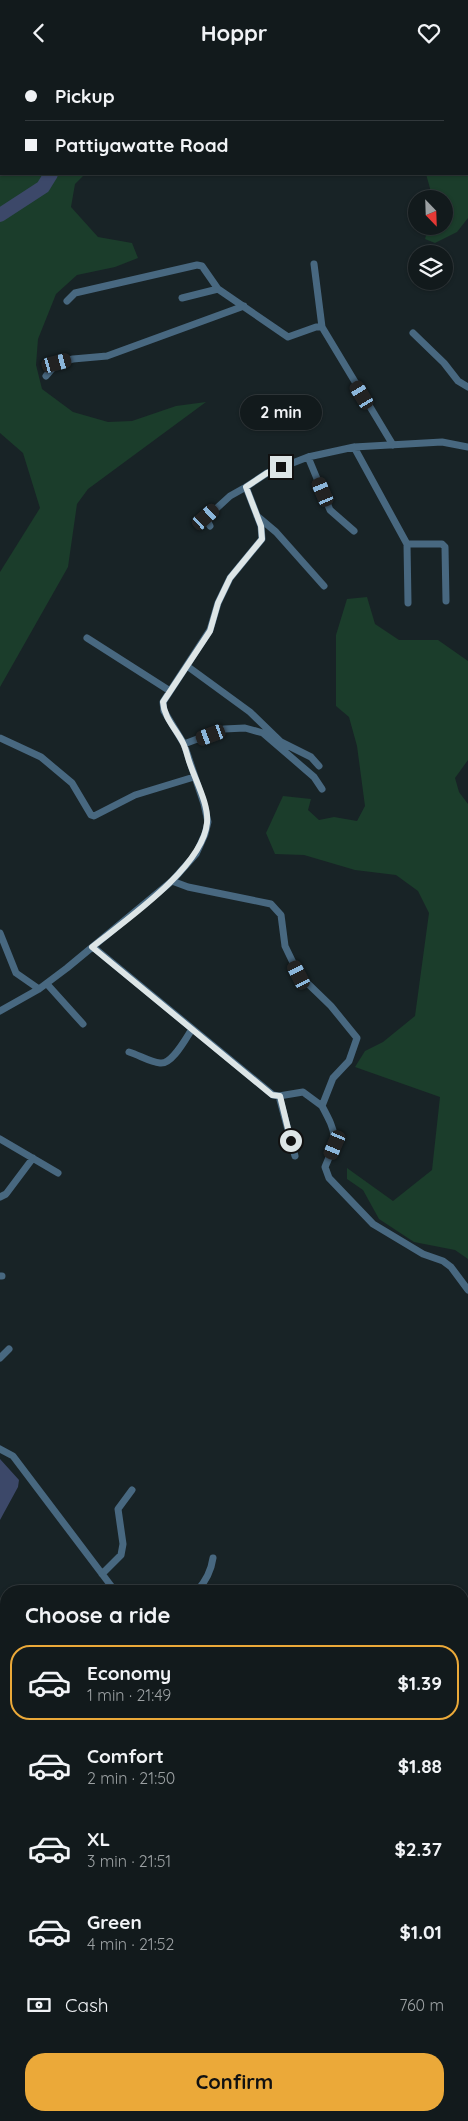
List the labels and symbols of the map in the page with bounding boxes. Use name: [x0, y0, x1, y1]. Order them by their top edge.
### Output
north arrow: [408, 190, 452, 235]
car: [40, 352, 73, 374]
car: [347, 378, 376, 412]
callout: 2 min: [240, 395, 322, 429]
route end: [270, 456, 292, 478]
car: [310, 475, 335, 509]
car: [189, 501, 222, 533]
car: [194, 723, 227, 747]
car: [285, 958, 312, 992]
car: [322, 1128, 347, 1162]
route start: [280, 1130, 302, 1152]

